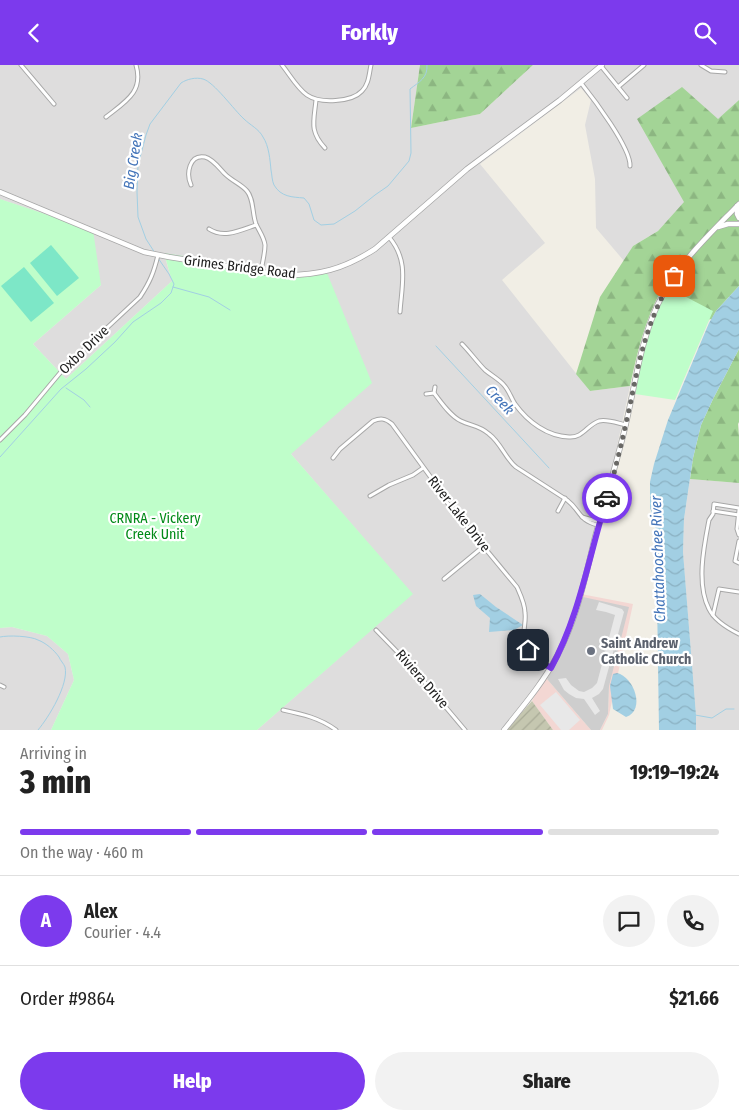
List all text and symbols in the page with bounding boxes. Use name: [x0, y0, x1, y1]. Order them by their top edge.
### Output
icon: back: [20, 19, 48, 47]
text: Forkly: [341, 19, 398, 46]
icon: search: [691, 19, 719, 47]
water label: Big Creek: [120, 131, 146, 191]
street label: Grimes Bridge Road: [183, 252, 297, 282]
pin: [653, 255, 695, 297]
icon: bag: [660, 262, 688, 290]
street label: Oxbo Drive: [56, 322, 112, 378]
water label: Creek: [482, 382, 518, 419]
street label: River Lake Drive: [424, 473, 494, 555]
courier: [582, 473, 632, 523]
icon: car: [593, 484, 621, 512]
water label: Chattahoochee River: [647, 495, 669, 623]
park label: CRNRA - Vickery Creek Unit: [109, 510, 201, 543]
pin: [507, 629, 549, 671]
place label: Saint Andrew Catholic Church: [601, 635, 691, 668]
icon: home: [514, 636, 542, 664]
marker: Saint Andrew Catholic Church: [585, 645, 597, 657]
street label: Riviera Drive: [392, 646, 452, 712]
text: Arriving in: [20, 744, 87, 763]
text: 19:19–19:24: [630, 761, 719, 784]
text: 3 min: [20, 763, 91, 801]
text: On the way · 460 m: [20, 843, 144, 862]
button: chat: [603, 895, 655, 947]
button: phone: [667, 895, 719, 947]
text: Alex: [84, 900, 118, 923]
text: A: [41, 909, 51, 932]
text: Courier · 4.4: [84, 923, 161, 942]
text: Order #9864: [20, 987, 115, 1010]
text: $21.66: [669, 987, 719, 1010]
button: Help: [20, 1052, 365, 1110]
button: Share: [375, 1052, 719, 1110]

